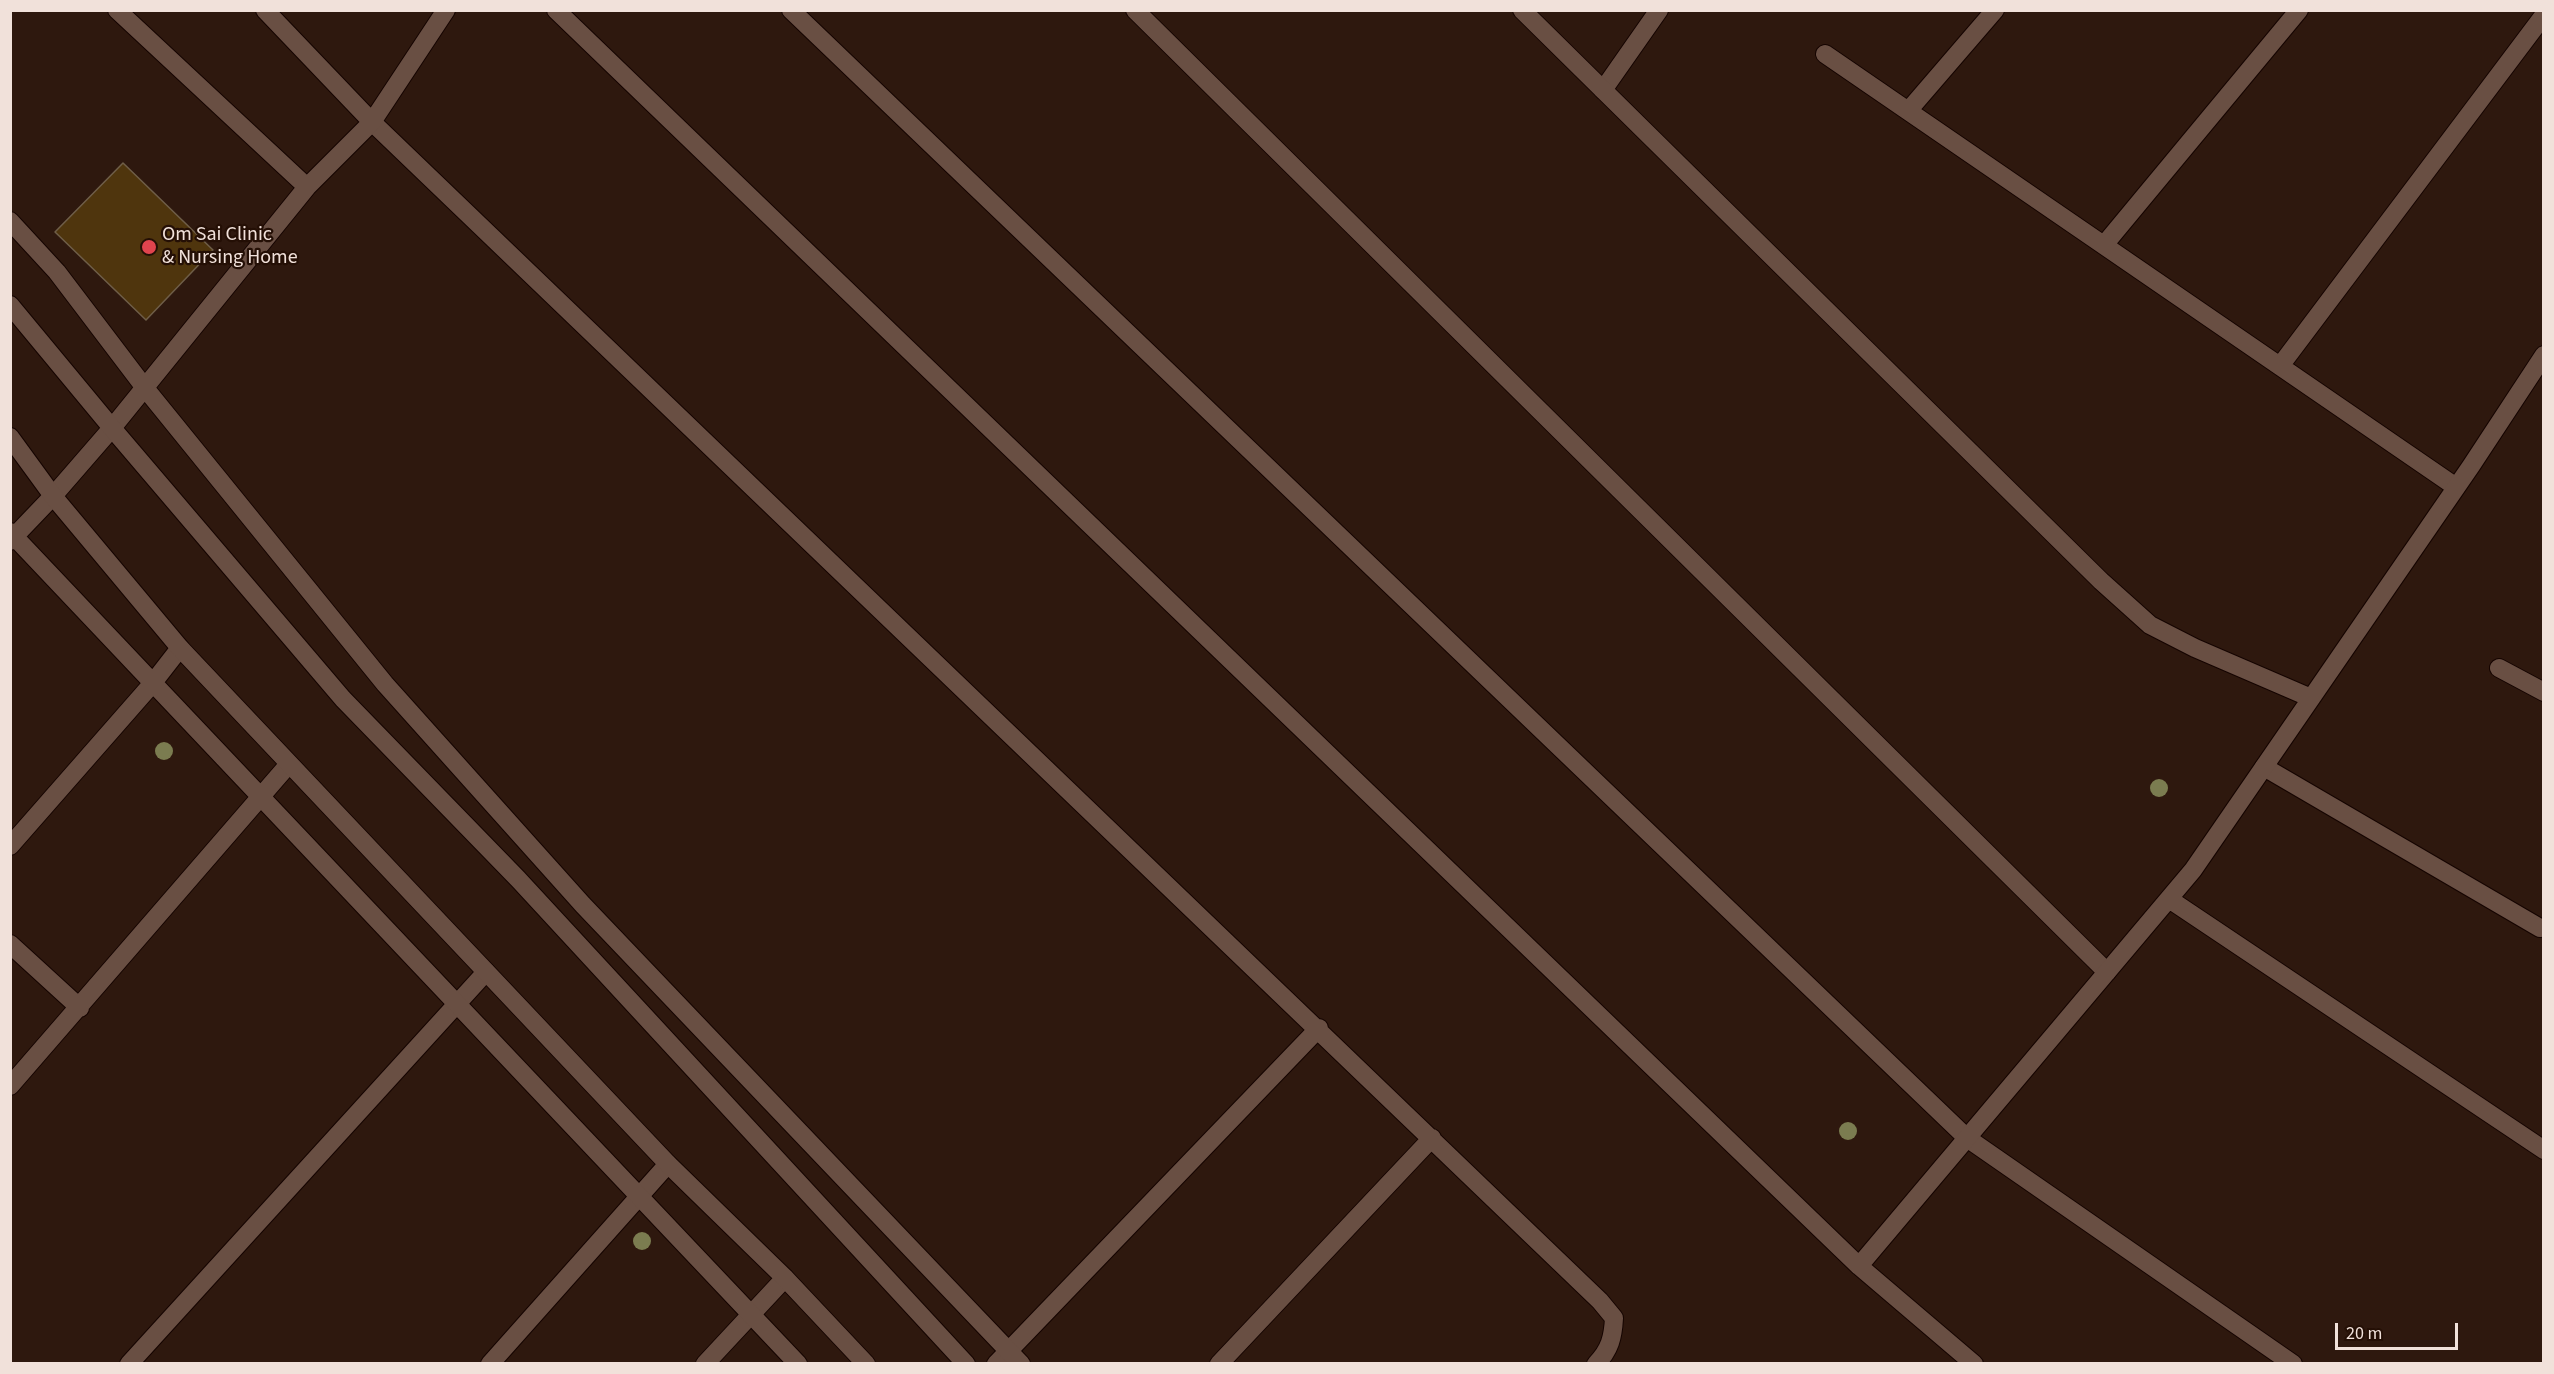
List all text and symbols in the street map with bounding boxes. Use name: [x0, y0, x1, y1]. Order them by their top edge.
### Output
place label: Om Sai Clinic & Nursing Home: [162, 224, 298, 271]
marker: Om Sai Clinic & Nursing Home: [140, 238, 158, 256]
scale bar: [2338, 1311, 2461, 1349]
text: 20 m: [2346, 1321, 2382, 1346]

